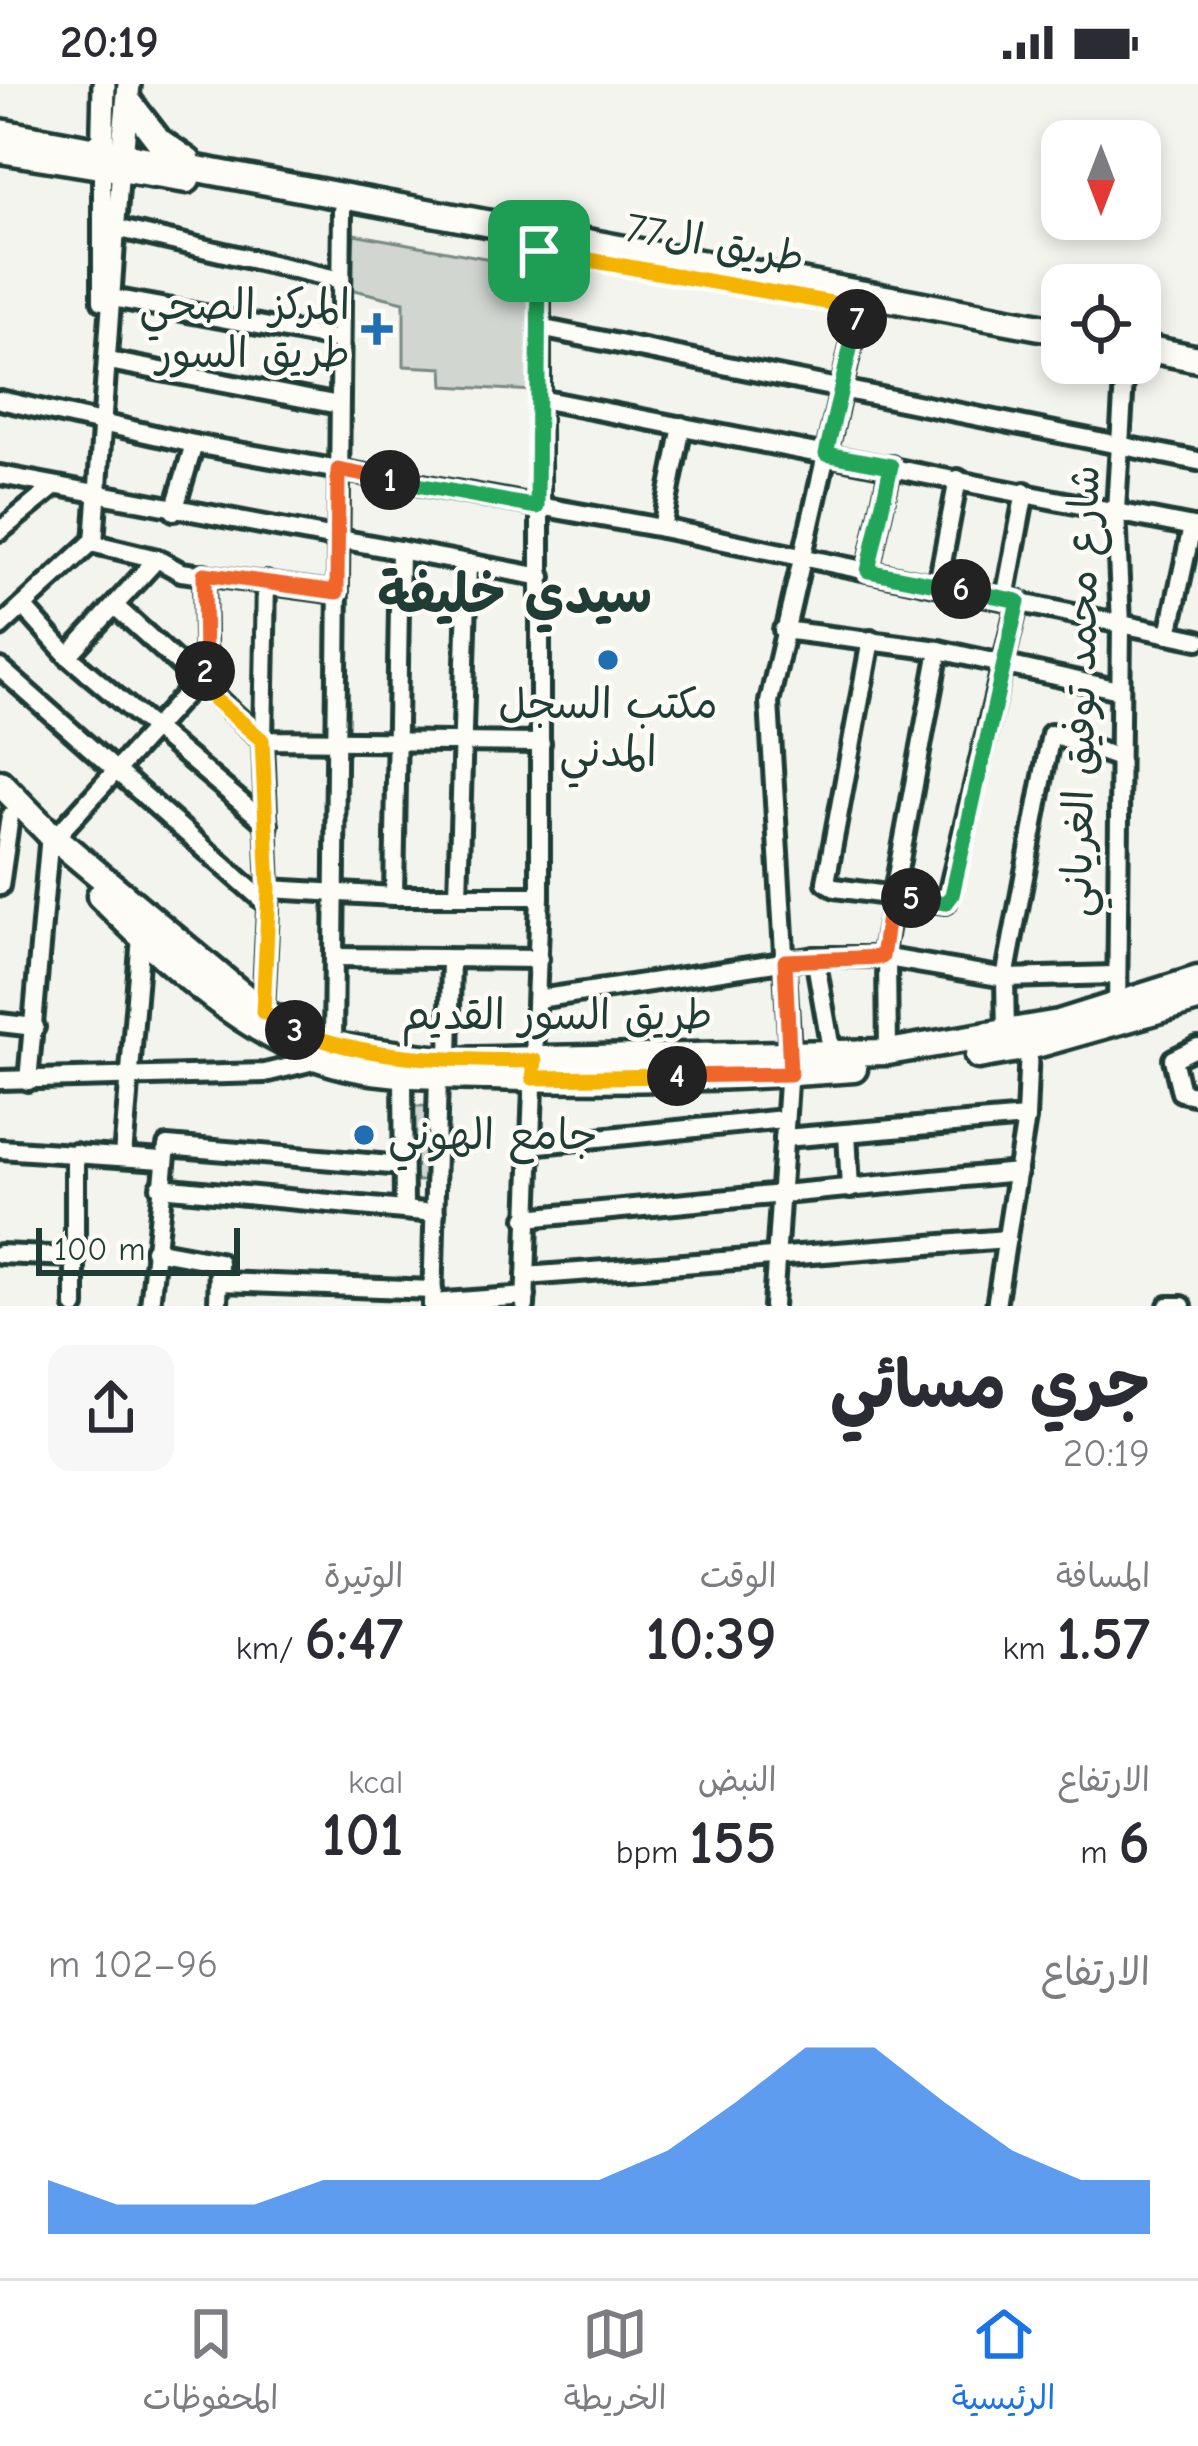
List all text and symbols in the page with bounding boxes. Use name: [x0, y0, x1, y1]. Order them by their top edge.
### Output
text: 20:19: [60, 16, 159, 68]
north arrow: [1041, 120, 1161, 240]
map controls: [1041, 120, 1161, 384]
pin: [488, 200, 590, 302]
street label: طريق ال77: [622, 203, 808, 283]
icon: arrive: [506, 218, 572, 284]
button: locate: [1041, 264, 1161, 384]
place label: المركز الصحي طريق السور: [139, 281, 350, 378]
pin: 7: [827, 289, 887, 349]
text: 7: [850, 300, 864, 338]
marker: المركز الصحي طريق السور: [361, 313, 393, 345]
pin: 1: [360, 450, 420, 510]
text: 1: [384, 461, 396, 499]
street label: شارع محمد توفيق الغرياني: [1053, 465, 1120, 918]
pin: 6: [931, 559, 991, 619]
district label: سيدي خليفة: [378, 563, 652, 633]
text: 6: [952, 570, 970, 608]
pin: 2: [175, 641, 235, 701]
marker: مكتب السجل المدني: [595, 647, 621, 673]
text: 2: [197, 652, 213, 690]
place label: مكتب السجل المدني: [498, 680, 718, 788]
pin: 5: [881, 868, 941, 928]
text: 5: [902, 879, 920, 917]
street label: طريق السور القديم: [401, 991, 713, 1047]
pin: 3: [265, 1000, 325, 1060]
text: 3: [287, 1011, 303, 1049]
pin: 4: [647, 1046, 707, 1106]
text: 4: [669, 1057, 685, 1095]
place label: جامع الهوني: [388, 1111, 598, 1171]
marker: جامع الهوني: [351, 1122, 377, 1148]
scale bar: [36, 1222, 240, 1275]
text: 100 m: [54, 1230, 146, 1268]
button: share: [48, 1345, 174, 1471]
text: جري مسائي: [830, 1348, 1150, 1424]
text: 20:19: [1063, 1431, 1150, 1476]
text: الوتيرة: [324, 1557, 403, 1595]
text: الوقت: [700, 1557, 777, 1595]
text: المسافة: [1056, 1557, 1150, 1595]
text: 6:47: [304, 1605, 403, 1674]
text: 10:39: [645, 1605, 777, 1674]
text: 1.57: [1057, 1605, 1150, 1674]
text: /km: [236, 1629, 304, 1667]
text: km: [1002, 1629, 1057, 1667]
text: النبض: [698, 1761, 777, 1799]
text: الارتفاع: [1057, 1761, 1150, 1799]
text: kcal: [348, 1763, 403, 1801]
text: 101: [322, 1801, 403, 1870]
text: 155: [689, 1809, 777, 1878]
text: 6: [1119, 1809, 1150, 1878]
text: bpm: [616, 1833, 689, 1871]
text: m: [1080, 1833, 1119, 1871]
text: 96–102 m: [48, 1942, 218, 1987]
text: الارتفاع: [1041, 1950, 1150, 1995]
tab: المحفوظات: [143, 2301, 278, 2427]
tab: الخريطة: [564, 2301, 667, 2427]
tab: الرئيسية: [952, 2301, 1055, 2427]

